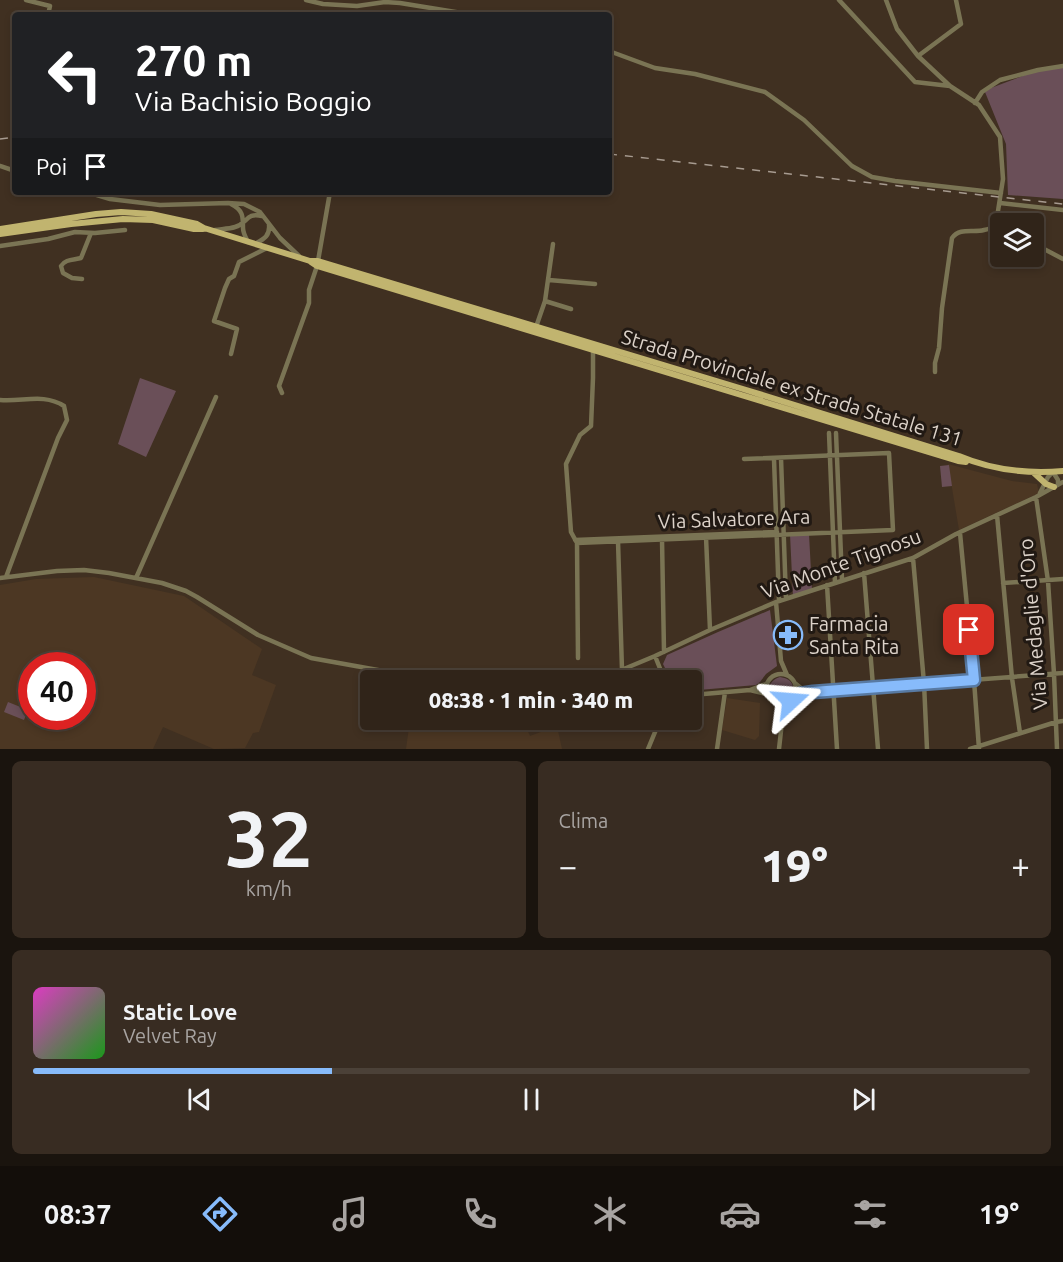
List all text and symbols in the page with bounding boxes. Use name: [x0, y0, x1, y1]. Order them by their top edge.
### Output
icon: left: [36, 36, 114, 114]
text: 270 m: [135, 37, 252, 84]
text: Via Bachisio Boggio: [135, 86, 372, 116]
icon: arrive: [79, 150, 112, 183]
text: Poi: [36, 154, 67, 179]
map controls: [990, 213, 1044, 267]
button: layers: [990, 213, 1044, 267]
street label: Strada Provinciale ex Strada Statale 131: [619, 325, 965, 450]
street label: Via Salvatore Ara: [657, 504, 811, 533]
street label: Via Monte Tignosu: [758, 524, 924, 603]
street label: Via Medaglie d'Oro: [1014, 537, 1051, 711]
pin: [943, 604, 994, 655]
place label: Farmacia Santa Rita: [809, 612, 899, 658]
icon: arrive: [952, 613, 985, 646]
pharmacy icon: Farmacia Santa Rita: [772, 619, 804, 651]
speed limit sign: 40: [18, 652, 96, 730]
position arrow: [759, 669, 823, 733]
text: 08:38 · 1 min · 340 m: [429, 687, 633, 712]
text: 32: [225, 794, 313, 882]
text: Clima: [559, 809, 608, 832]
text: 19°: [761, 840, 828, 891]
text: −: [559, 847, 577, 884]
text: +: [1011, 847, 1030, 884]
text: km/h: [246, 877, 292, 900]
text: Static Love: [123, 999, 238, 1024]
text: Velvet Ray: [123, 1024, 217, 1047]
icon: previous: [183, 1083, 216, 1116]
icon: pause: [515, 1083, 548, 1116]
icon: next: [847, 1083, 880, 1116]
icon: directions: [199, 1193, 241, 1235]
icon: music: [329, 1193, 371, 1235]
icon: phone: [459, 1193, 501, 1235]
icon: climate: [589, 1193, 631, 1235]
icon: car: [719, 1193, 761, 1235]
icon: filters: [849, 1193, 891, 1235]
text: 08:37: [44, 1199, 112, 1229]
text: 19°: [979, 1199, 1019, 1229]

